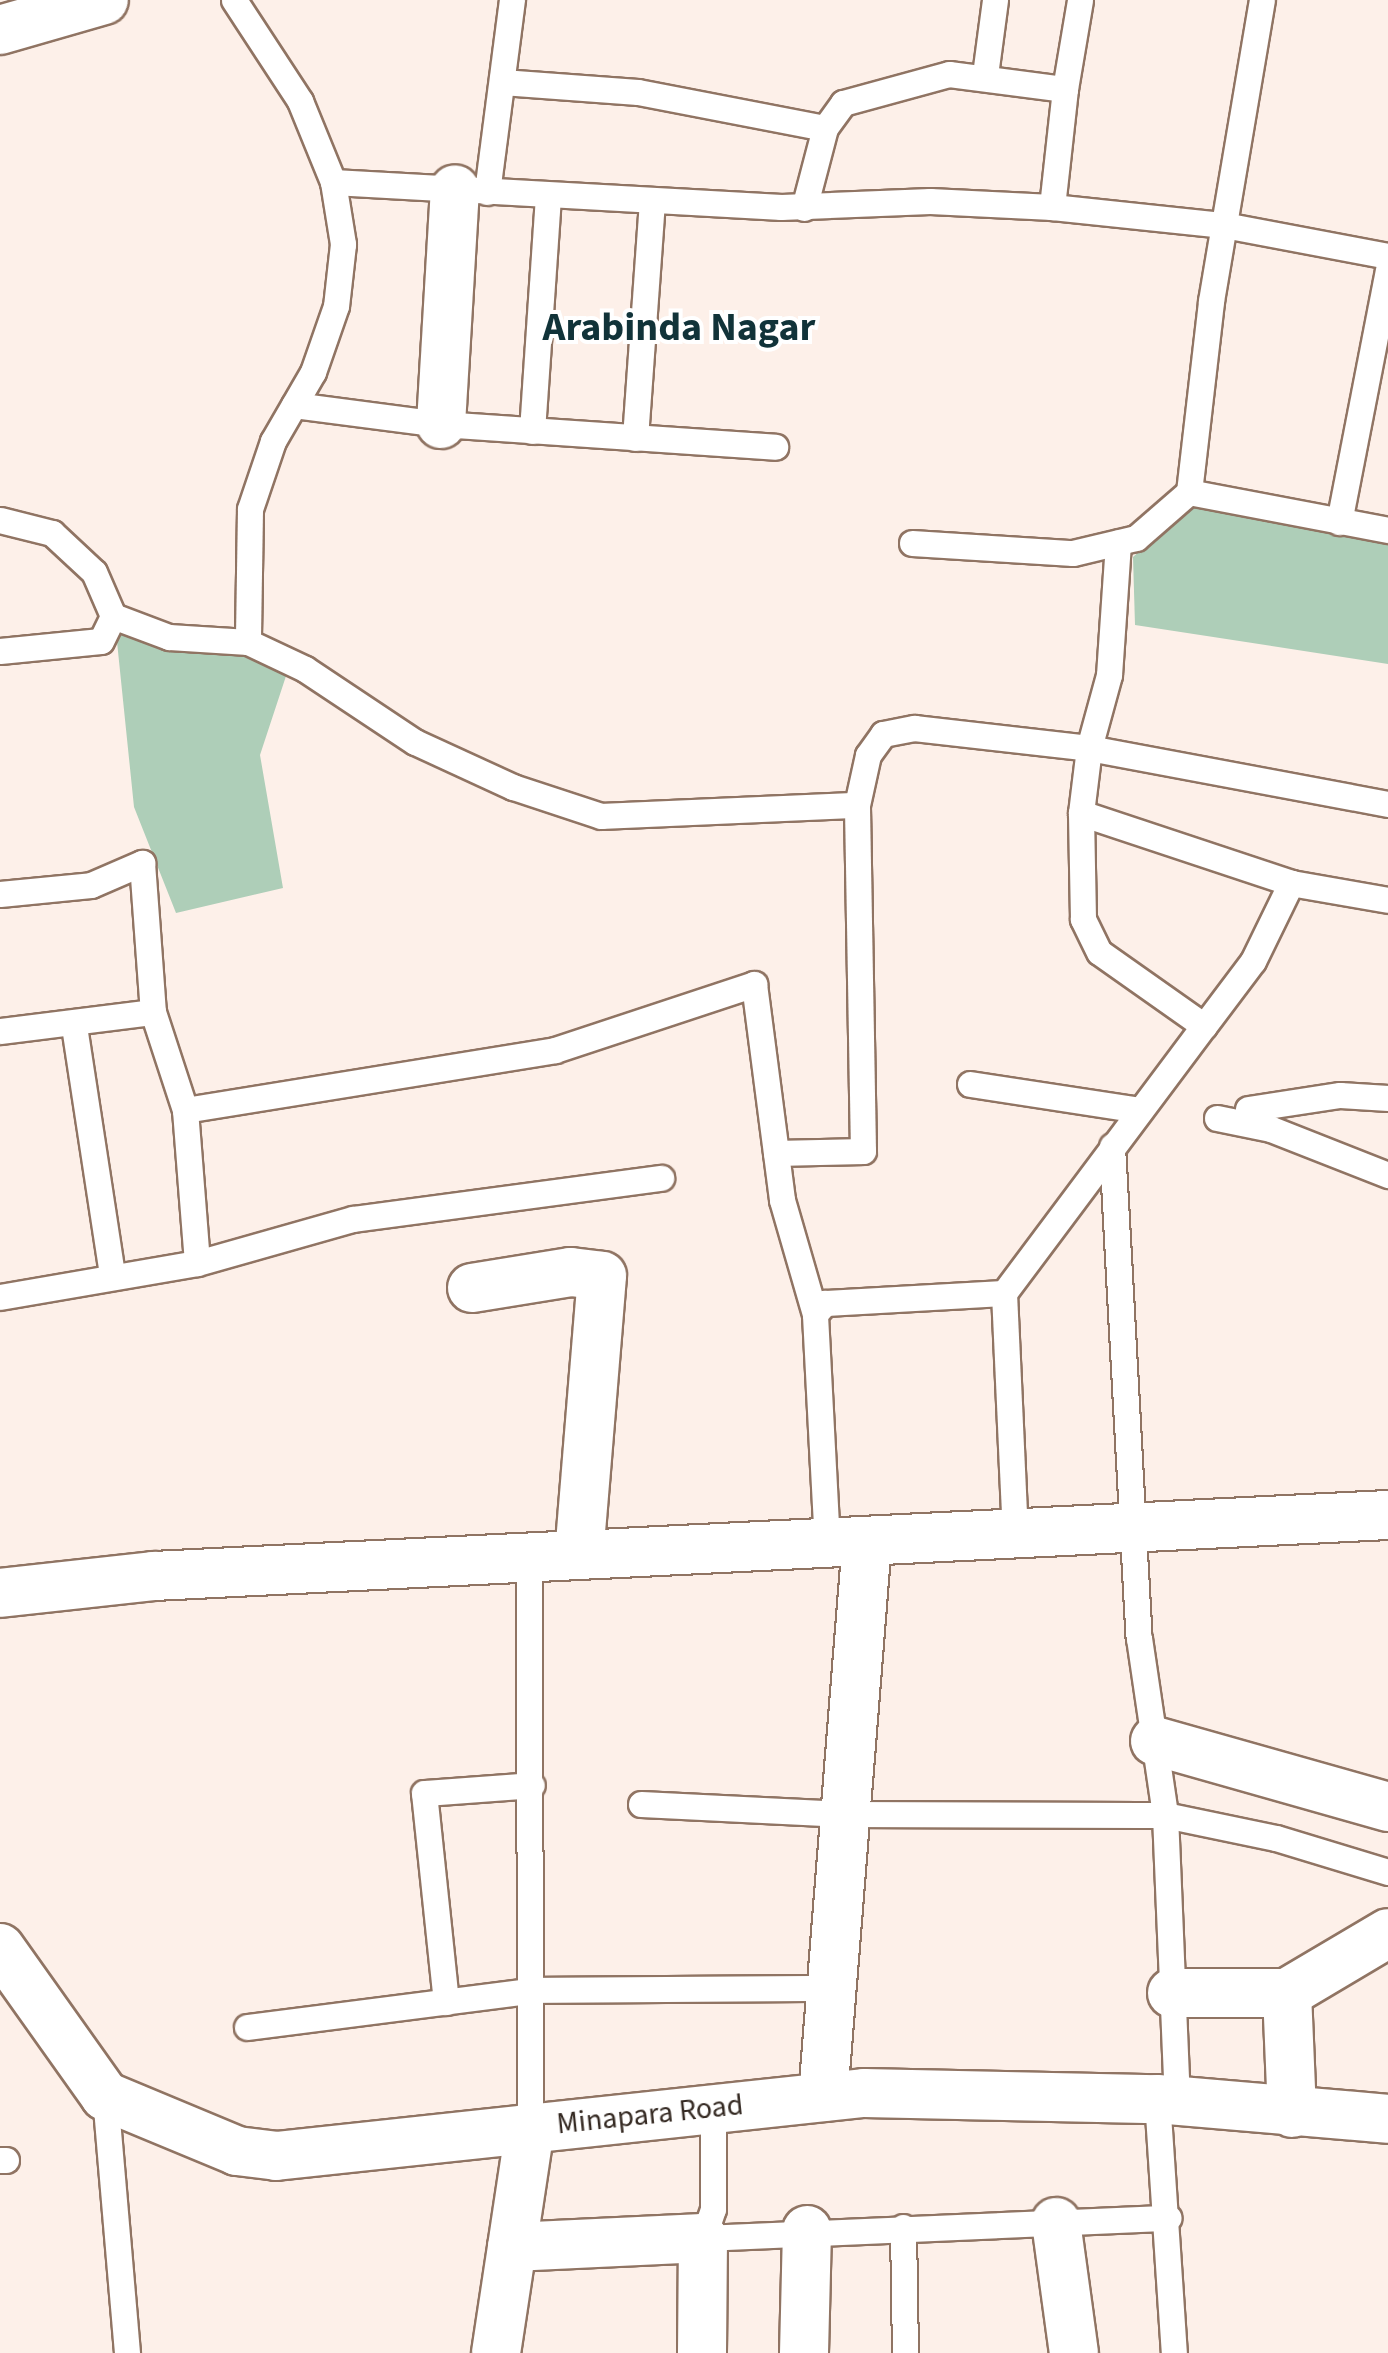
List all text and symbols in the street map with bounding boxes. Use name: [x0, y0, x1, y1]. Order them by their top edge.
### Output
district label: Arabinda Nagar: [543, 304, 815, 352]
street label: Minapara Road: [555, 2087, 745, 2143]

